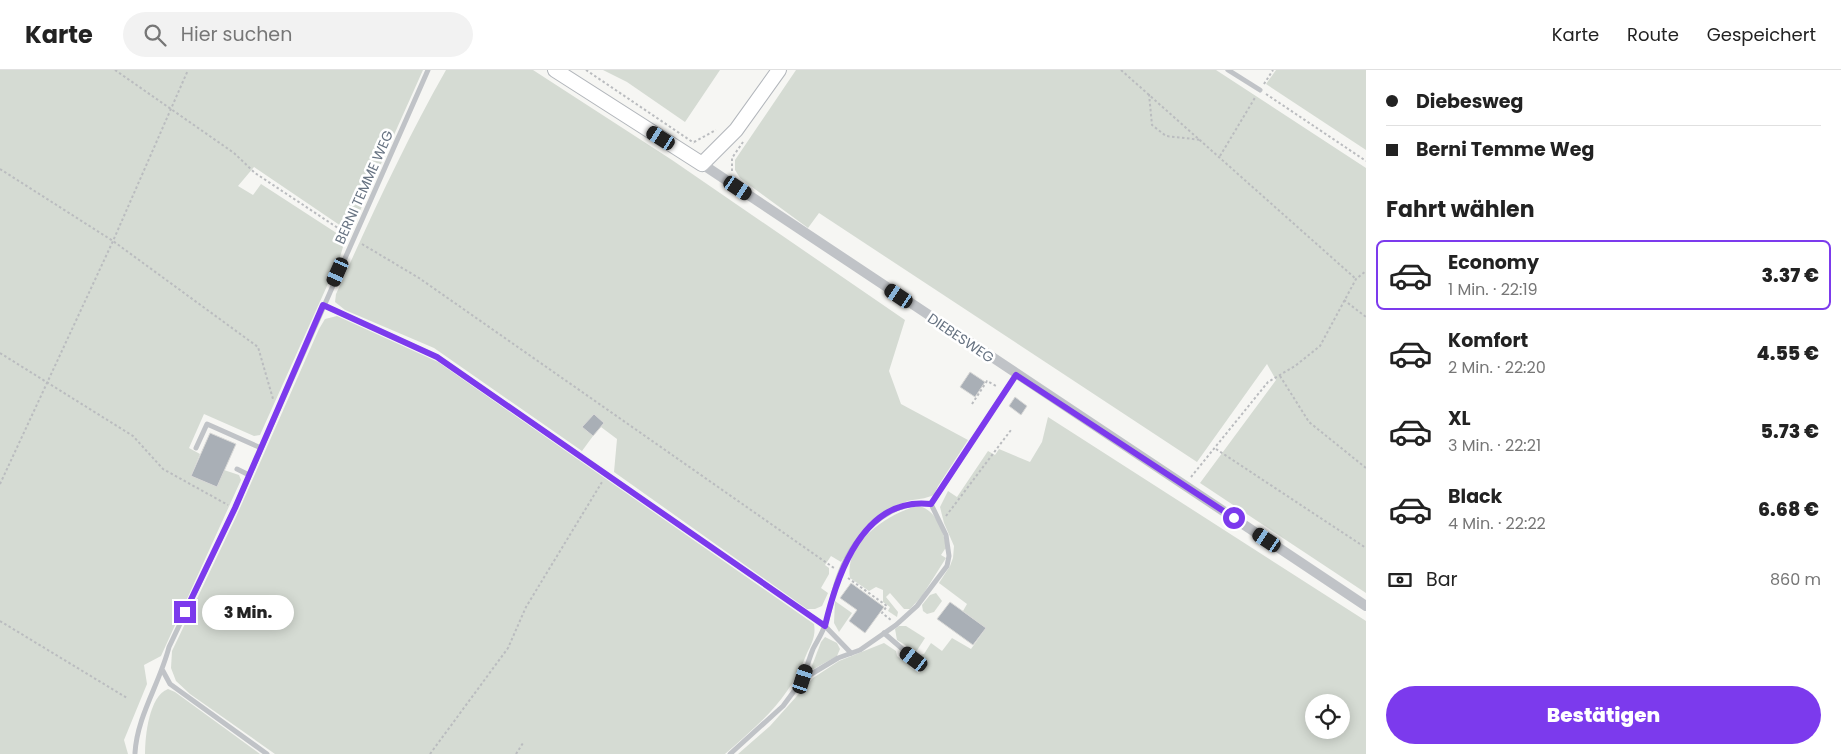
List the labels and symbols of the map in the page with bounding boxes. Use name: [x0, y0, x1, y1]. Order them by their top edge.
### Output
car: [644, 124, 677, 152]
street label: BERNI TEMME WEG: [330, 127, 398, 247]
car: [721, 173, 754, 203]
car: [325, 255, 350, 289]
car: [882, 281, 915, 311]
street label: DIEBESWEG: [924, 308, 998, 368]
route start: [1223, 507, 1245, 529]
car: [1250, 525, 1283, 555]
callout: 3 Min.: [202, 594, 295, 630]
route end: [174, 601, 196, 623]
car: [897, 644, 930, 674]
car: [791, 662, 814, 696]

